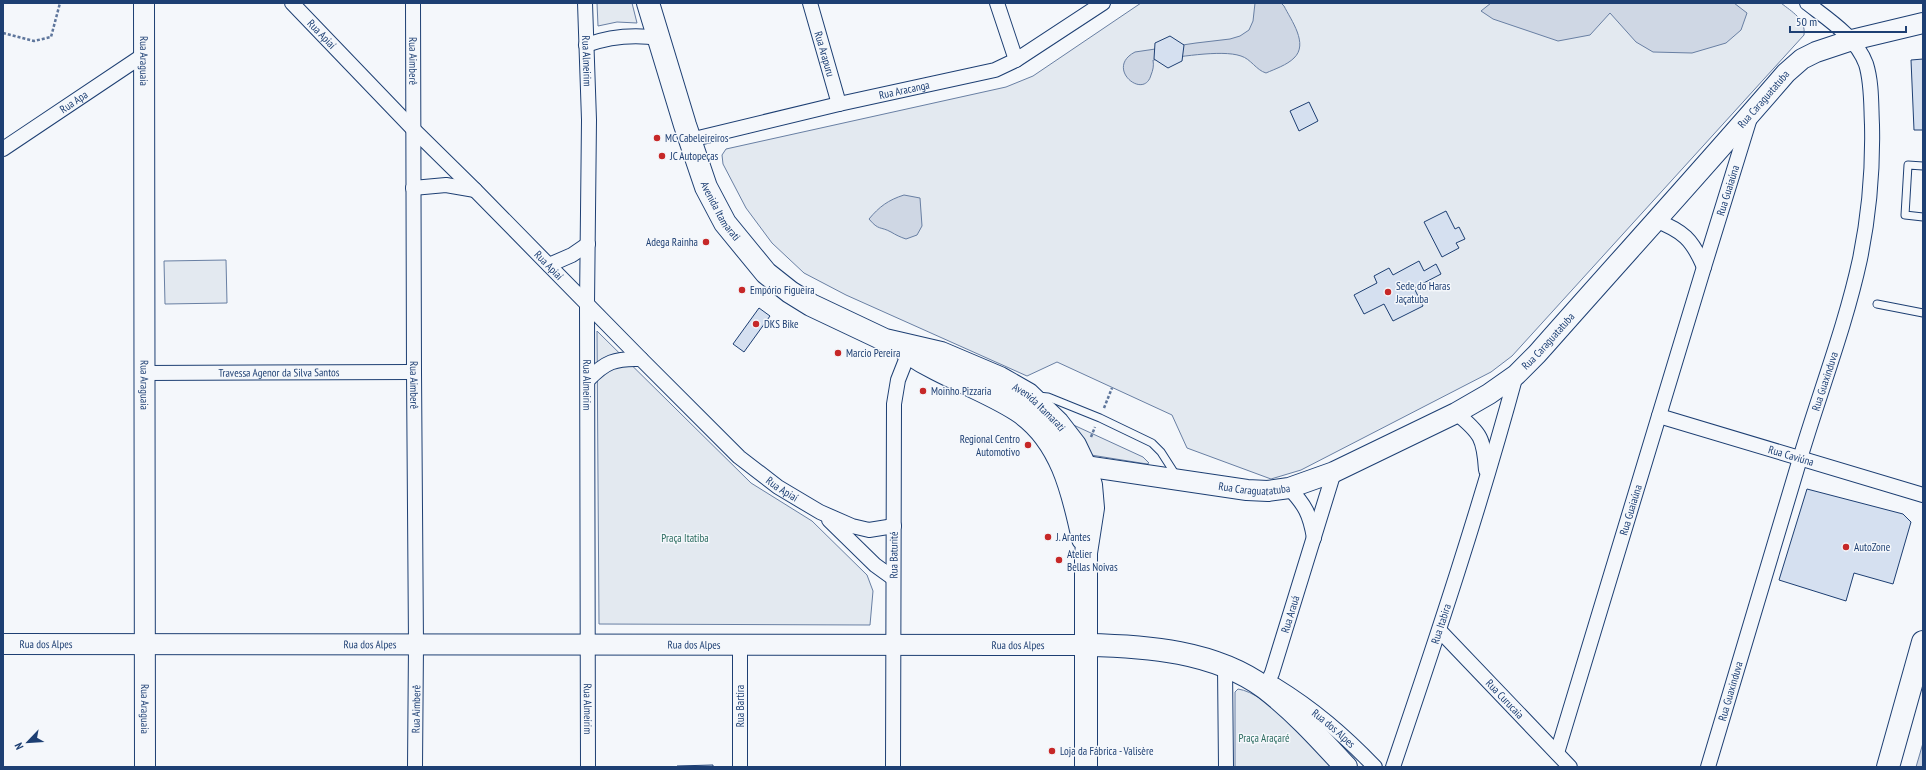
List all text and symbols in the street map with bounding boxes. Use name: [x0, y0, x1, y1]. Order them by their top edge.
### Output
scale bar: [1790, 8, 1906, 34]
text: 50 m: [1796, 14, 1817, 29]
street label: Rua Apiaí: [304, 16, 340, 52]
street label: Rua Arapuru: [811, 30, 838, 78]
street label: Rua Almeirim: [579, 35, 595, 87]
street label: Rua Araguaia: [137, 36, 151, 86]
street label: Rua Aimberê: [406, 37, 420, 86]
street label: Rua Caraguatatuba: [1734, 67, 1792, 131]
street label: Rua Aracanga: [878, 77, 931, 102]
street label: Rua Apa: [57, 87, 90, 116]
place label: MC Cabeleireiros: [665, 131, 729, 145]
marker: MC Cabeleireiros: [652, 133, 662, 143]
place label: JC Autopeças: [669, 149, 719, 163]
marker: JC Autopeças: [657, 151, 667, 161]
street label: Rua Guaiaúna: [1713, 163, 1742, 217]
street label: Avenida Itamarati: [698, 180, 744, 244]
place label: Adega Rainha: [646, 235, 698, 249]
marker: Adega Rainha: [701, 237, 711, 247]
street label: Rua Apiaí: [531, 248, 567, 283]
place label: Sede do Haras Jaçatuba: [1395, 279, 1450, 306]
place label: Empório Figueira: [750, 283, 815, 297]
marker: Empório Figueira: [737, 285, 747, 295]
marker: Sede do Haras Jaçatuba: [1383, 287, 1393, 297]
street label: Rua Caraguatatuba: [1519, 310, 1577, 372]
place label: DKS Bike: [764, 317, 799, 331]
marker: DKS Bike: [751, 319, 761, 329]
place label: Marcio Pereira: [846, 346, 900, 360]
marker: Marcio Pereira: [833, 348, 843, 358]
street label: Rua Guaxinduva: [1808, 350, 1841, 413]
street label: Rua Almeirim: [580, 359, 594, 410]
street label: Rua Araguaia: [137, 360, 152, 410]
street label: Rua Aimberê: [407, 361, 421, 410]
street label: Travessa Agenor da Silva Santos: [218, 365, 340, 380]
street label: Avenida Itamarati: [1010, 380, 1069, 434]
place label: Moinho Pizzaria: [931, 384, 991, 398]
marker: Moinho Pizzaria: [918, 386, 928, 396]
place label: Regional Centro Automotivo: [960, 432, 1020, 459]
marker: Regional Centro Automotivo: [1023, 440, 1033, 450]
street label: Rua Caviúna: [1767, 442, 1816, 469]
street label: Rua Apiaí: [763, 473, 801, 505]
street label: Rua Caraguatatuba: [1218, 479, 1291, 498]
street label: Rua Guaiaúna: [1616, 483, 1645, 537]
place label: J. Arantes: [1055, 530, 1091, 544]
park label: Praça Itatiba: [661, 531, 709, 545]
street label: Rua Baturité: [887, 531, 901, 579]
marker: J. Arantes: [1043, 532, 1053, 542]
place label: AutoZone: [1854, 540, 1891, 554]
marker: AutoZone: [1841, 542, 1851, 552]
place label: Atelier Bellas Noivas: [1067, 547, 1118, 574]
marker: Atelier Bellas Noivas: [1054, 555, 1064, 565]
street label: Rua Arauá: [1278, 594, 1302, 635]
street label: Rua Itabira: [1428, 602, 1454, 646]
street label: Rua dos Alpes: [20, 637, 73, 651]
street label: Rua dos Alpes: [344, 637, 397, 651]
street label: Rua dos Alpes: [668, 638, 721, 652]
street label: Rua dos Alpes: [992, 638, 1045, 652]
street label: Rua Guaxinduva: [1715, 660, 1746, 723]
street label: Rua Curucaia: [1483, 676, 1527, 722]
street label: Rua Almeirim: [581, 683, 595, 734]
street label: Rua Araguaia: [138, 684, 152, 734]
street label: Rua Aimberê: [409, 684, 423, 733]
street label: Rua Bartira: [733, 685, 747, 727]
street label: Rua dos Alpes: [1309, 706, 1359, 751]
north arrow: [8, 722, 48, 762]
park label: Praça Araçaré: [1239, 731, 1290, 745]
text: N: [11, 741, 27, 752]
place label: Loja da Fábrica - Valisère: [1060, 744, 1154, 758]
marker: Loja da Fábrica - Valisère: [1047, 746, 1057, 756]

